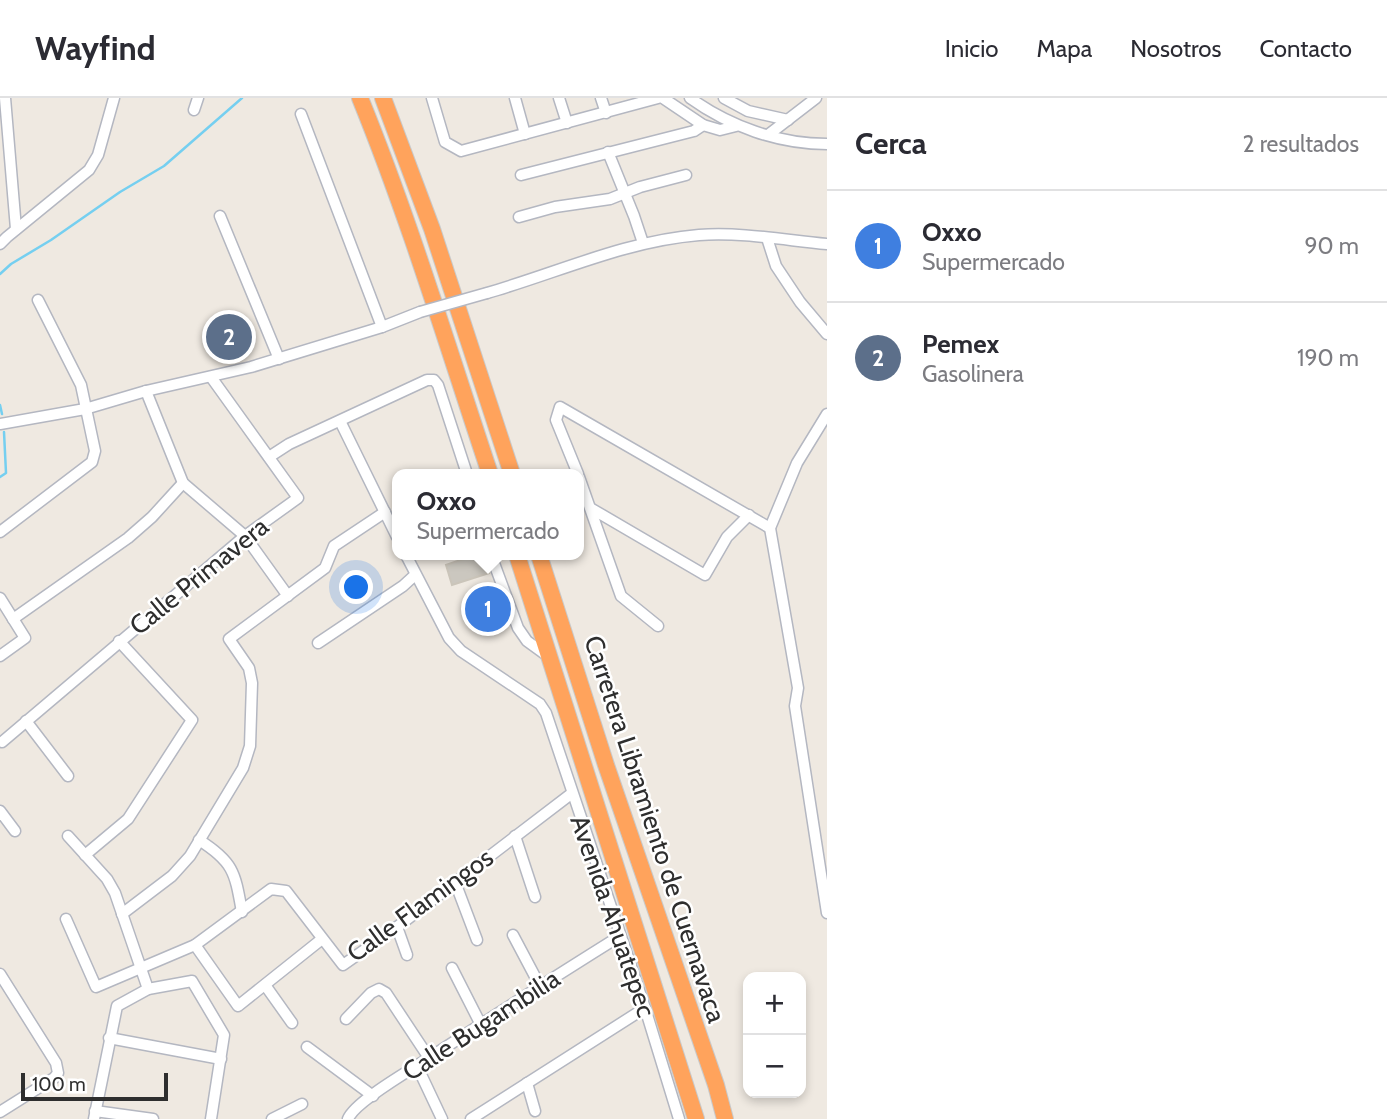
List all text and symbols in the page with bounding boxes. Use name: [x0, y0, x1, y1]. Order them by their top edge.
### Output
text: Wayfind: [35, 28, 156, 68]
text: Inicio: [945, 34, 998, 63]
text: Mapa: [1036, 34, 1092, 63]
text: Nosotros: [1130, 34, 1221, 63]
text: Contacto: [1259, 34, 1352, 63]
text: Cerca: [855, 125, 927, 162]
text: 2 resultados: [1242, 130, 1359, 158]
text: Oxxo: [922, 216, 981, 248]
text: 1: [874, 232, 882, 260]
text: 90 m: [1305, 232, 1359, 260]
text: Supermercado: [922, 248, 1065, 276]
pin: 2: [206, 311, 252, 363]
text: Pemex: [922, 328, 999, 360]
text: 2: [872, 344, 884, 372]
text: 190 m: [1297, 344, 1359, 372]
text: Gasolinera: [922, 360, 1024, 388]
popup: [392, 469, 584, 560]
text: Oxxo: [416, 485, 476, 517]
street label: Calle Primavera: [123, 510, 275, 642]
text: Supermercado: [416, 517, 560, 545]
your location: [339, 570, 373, 604]
pin: 1: [465, 583, 511, 635]
street label: Carretera Libramiento de Cuernavaca: [577, 632, 733, 1027]
street label: Avenida Ahuatepec: [563, 811, 663, 1021]
street label: Calle Flamingos: [341, 841, 500, 969]
street label: Calle Bugambilia: [396, 962, 566, 1088]
map controls: [743, 972, 806, 1098]
button: +: [743, 972, 806, 1035]
button: −: [743, 1035, 806, 1098]
scale bar: [21, 1070, 168, 1102]
text: 100 m: [32, 1073, 86, 1096]

